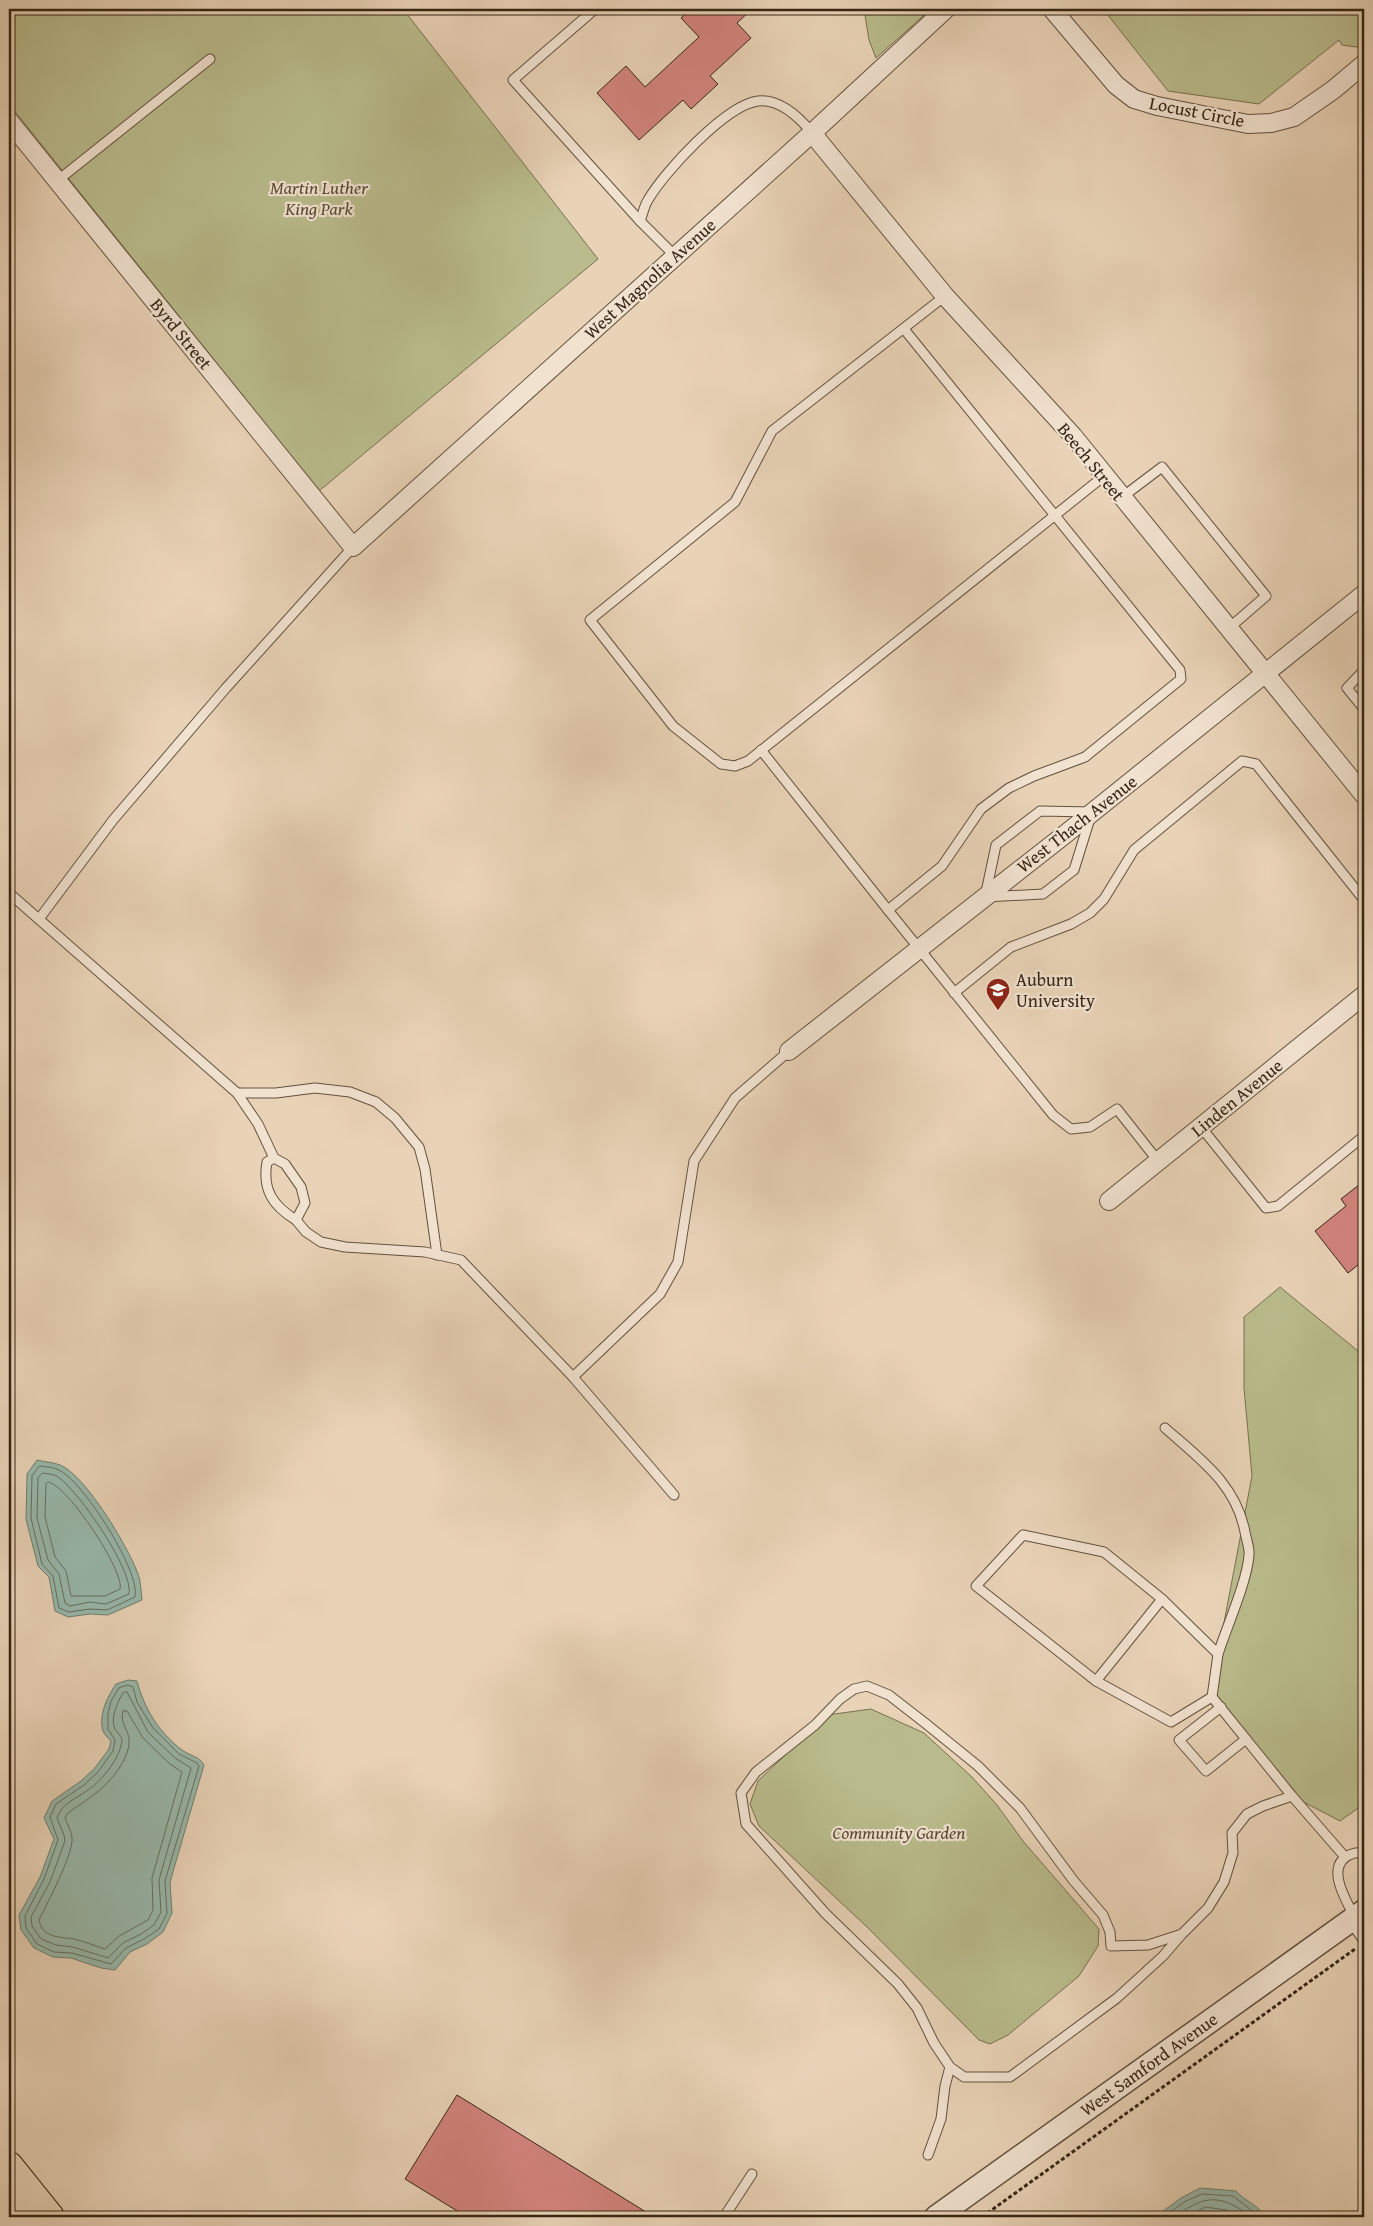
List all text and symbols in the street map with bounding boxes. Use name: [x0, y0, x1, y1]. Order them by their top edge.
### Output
street label: Locust Circle: [1147, 89, 1247, 134]
park label: Martin Luther King Park: [270, 174, 369, 222]
street label: West Magnolia Avenue: [577, 212, 722, 346]
street label: Byrd Street: [144, 292, 219, 376]
street label: Beech Street: [1051, 416, 1132, 507]
street label: West Thach Avenue: [1011, 768, 1143, 879]
place label: Auburn University: [1016, 966, 1095, 1014]
school or university icon: Auburn University: [985, 977, 1011, 1011]
street label: Linden Avenue: [1185, 1052, 1288, 1143]
park label: Community Garden: [833, 1819, 965, 1846]
street label: West Samford Avenue: [1074, 2006, 1223, 2123]

